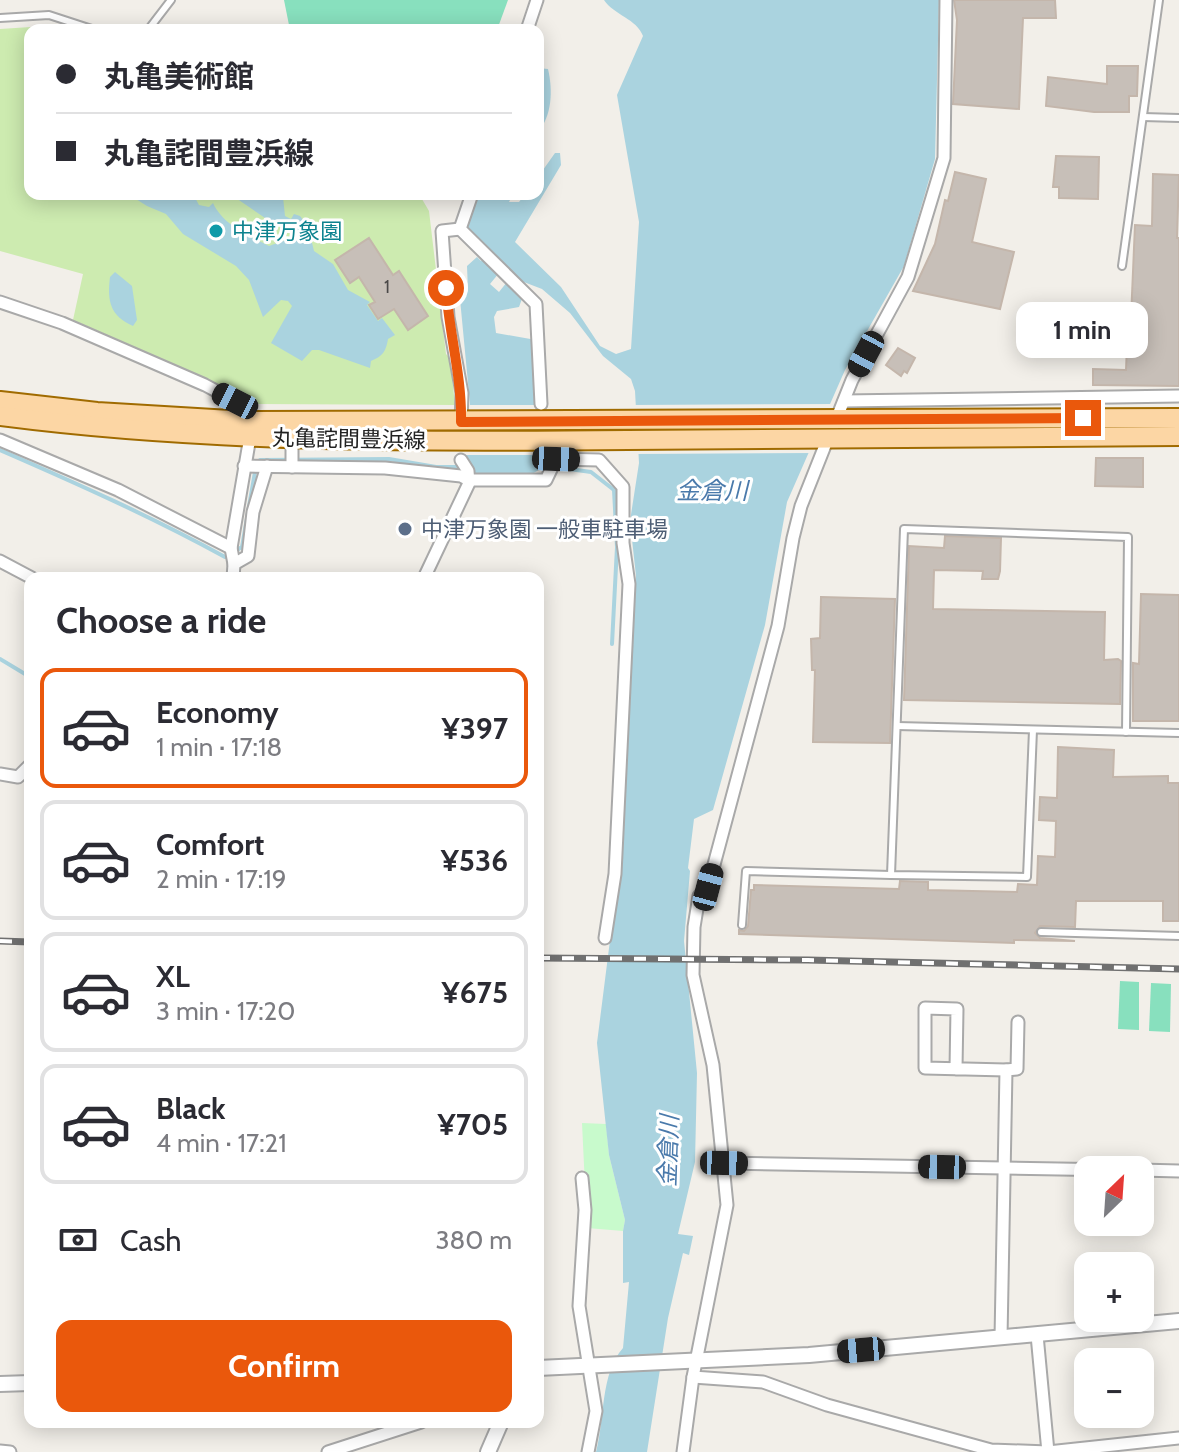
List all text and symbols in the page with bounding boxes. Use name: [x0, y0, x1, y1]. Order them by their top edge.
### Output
text: 丸亀美術館: [104, 58, 254, 95]
text: 丸亀詫間豊浜線: [104, 135, 314, 172]
place label: 中津万象園: [232, 218, 342, 245]
marker: 中津万象園: [207, 222, 225, 240]
route start: [428, 270, 464, 306]
house number: 1: [384, 276, 390, 298]
callout: 1 min: [1017, 302, 1149, 358]
text: 1 min: [1053, 314, 1111, 346]
car: [844, 327, 888, 381]
car: [208, 379, 262, 423]
route end: [1065, 400, 1101, 436]
street label: 丸亀詫間豊浜線: [272, 424, 426, 454]
car: [532, 446, 580, 472]
water label: 金倉川: [676, 476, 751, 505]
place label: 中津万象園 一般車駐車場: [421, 516, 668, 543]
marker: 中津万象園 一般車駐車場: [396, 520, 414, 538]
text: Choose a ride: [56, 598, 266, 642]
icon: car: [60, 692, 132, 764]
text: Economy: [156, 694, 279, 731]
text: ¥397: [442, 710, 508, 747]
text: 1 min · 17:18: [156, 731, 282, 763]
icon: car: [60, 824, 132, 896]
text: Comfort: [156, 826, 264, 863]
text: ¥536: [441, 842, 508, 879]
car: [690, 861, 726, 913]
text: 2 min · 17:19: [156, 863, 286, 895]
icon: car: [60, 956, 132, 1028]
text: XL: [156, 958, 190, 995]
text: ¥675: [442, 974, 508, 1011]
text: 3 min · 17:20: [156, 995, 295, 1027]
icon: car: [60, 1088, 132, 1160]
text: Black: [156, 1090, 226, 1127]
text: ¥705: [438, 1106, 508, 1143]
water label: 金倉川: [652, 1112, 684, 1187]
text: 4 min · 17:21: [156, 1127, 287, 1159]
car: [700, 1151, 748, 1175]
car: [918, 1155, 966, 1179]
north arrow: [1074, 1156, 1154, 1236]
map controls: [1074, 1156, 1154, 1428]
icon: cash: [56, 1218, 100, 1262]
text: Cash: [120, 1222, 182, 1259]
text: 380 m: [435, 1224, 512, 1256]
button: +: [1074, 1252, 1154, 1332]
button: Confirm: [56, 1320, 512, 1412]
car: [836, 1336, 886, 1364]
button: −: [1074, 1348, 1154, 1428]

